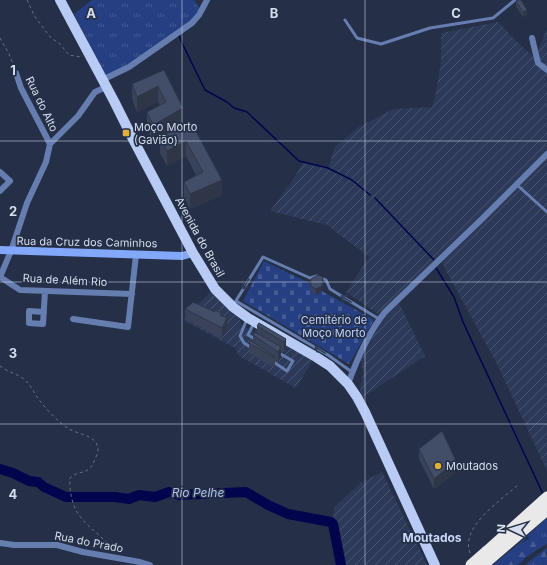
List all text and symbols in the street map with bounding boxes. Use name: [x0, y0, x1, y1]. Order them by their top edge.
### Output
text: A: [86, 5, 96, 21]
text: B: [270, 5, 279, 21]
text: C: [451, 5, 461, 21]
text: 1: [10, 62, 16, 78]
street label: Rua do Alto: [23, 74, 62, 134]
place label: Moço Morto (Gavião): [134, 120, 198, 147]
marker: Moço Morto (Gavião): [121, 128, 131, 138]
street label: Avenida do Brasil: [172, 194, 228, 280]
text: 2: [9, 203, 17, 219]
street label: Rua da Cruz dos Caminhos: [16, 234, 158, 250]
street label: Rua de Além Rio: [22, 271, 108, 289]
one-way arrow: [242, 278, 250, 289]
one-way arrow: [341, 295, 352, 303]
park label: Cemitério de Moço Morto: [301, 313, 367, 340]
text: 3: [9, 345, 17, 361]
one-way arrow: [314, 346, 326, 354]
place label: Moutados: [446, 459, 498, 473]
marker: Moutados: [433, 461, 443, 471]
water label: Rio Pelhe: [172, 485, 224, 500]
text: 4: [9, 486, 18, 502]
north arrow: [491, 509, 531, 549]
text: N: [494, 524, 508, 533]
street label: Rua do Prado: [53, 528, 125, 556]
district label: Moutados: [402, 530, 462, 545]

